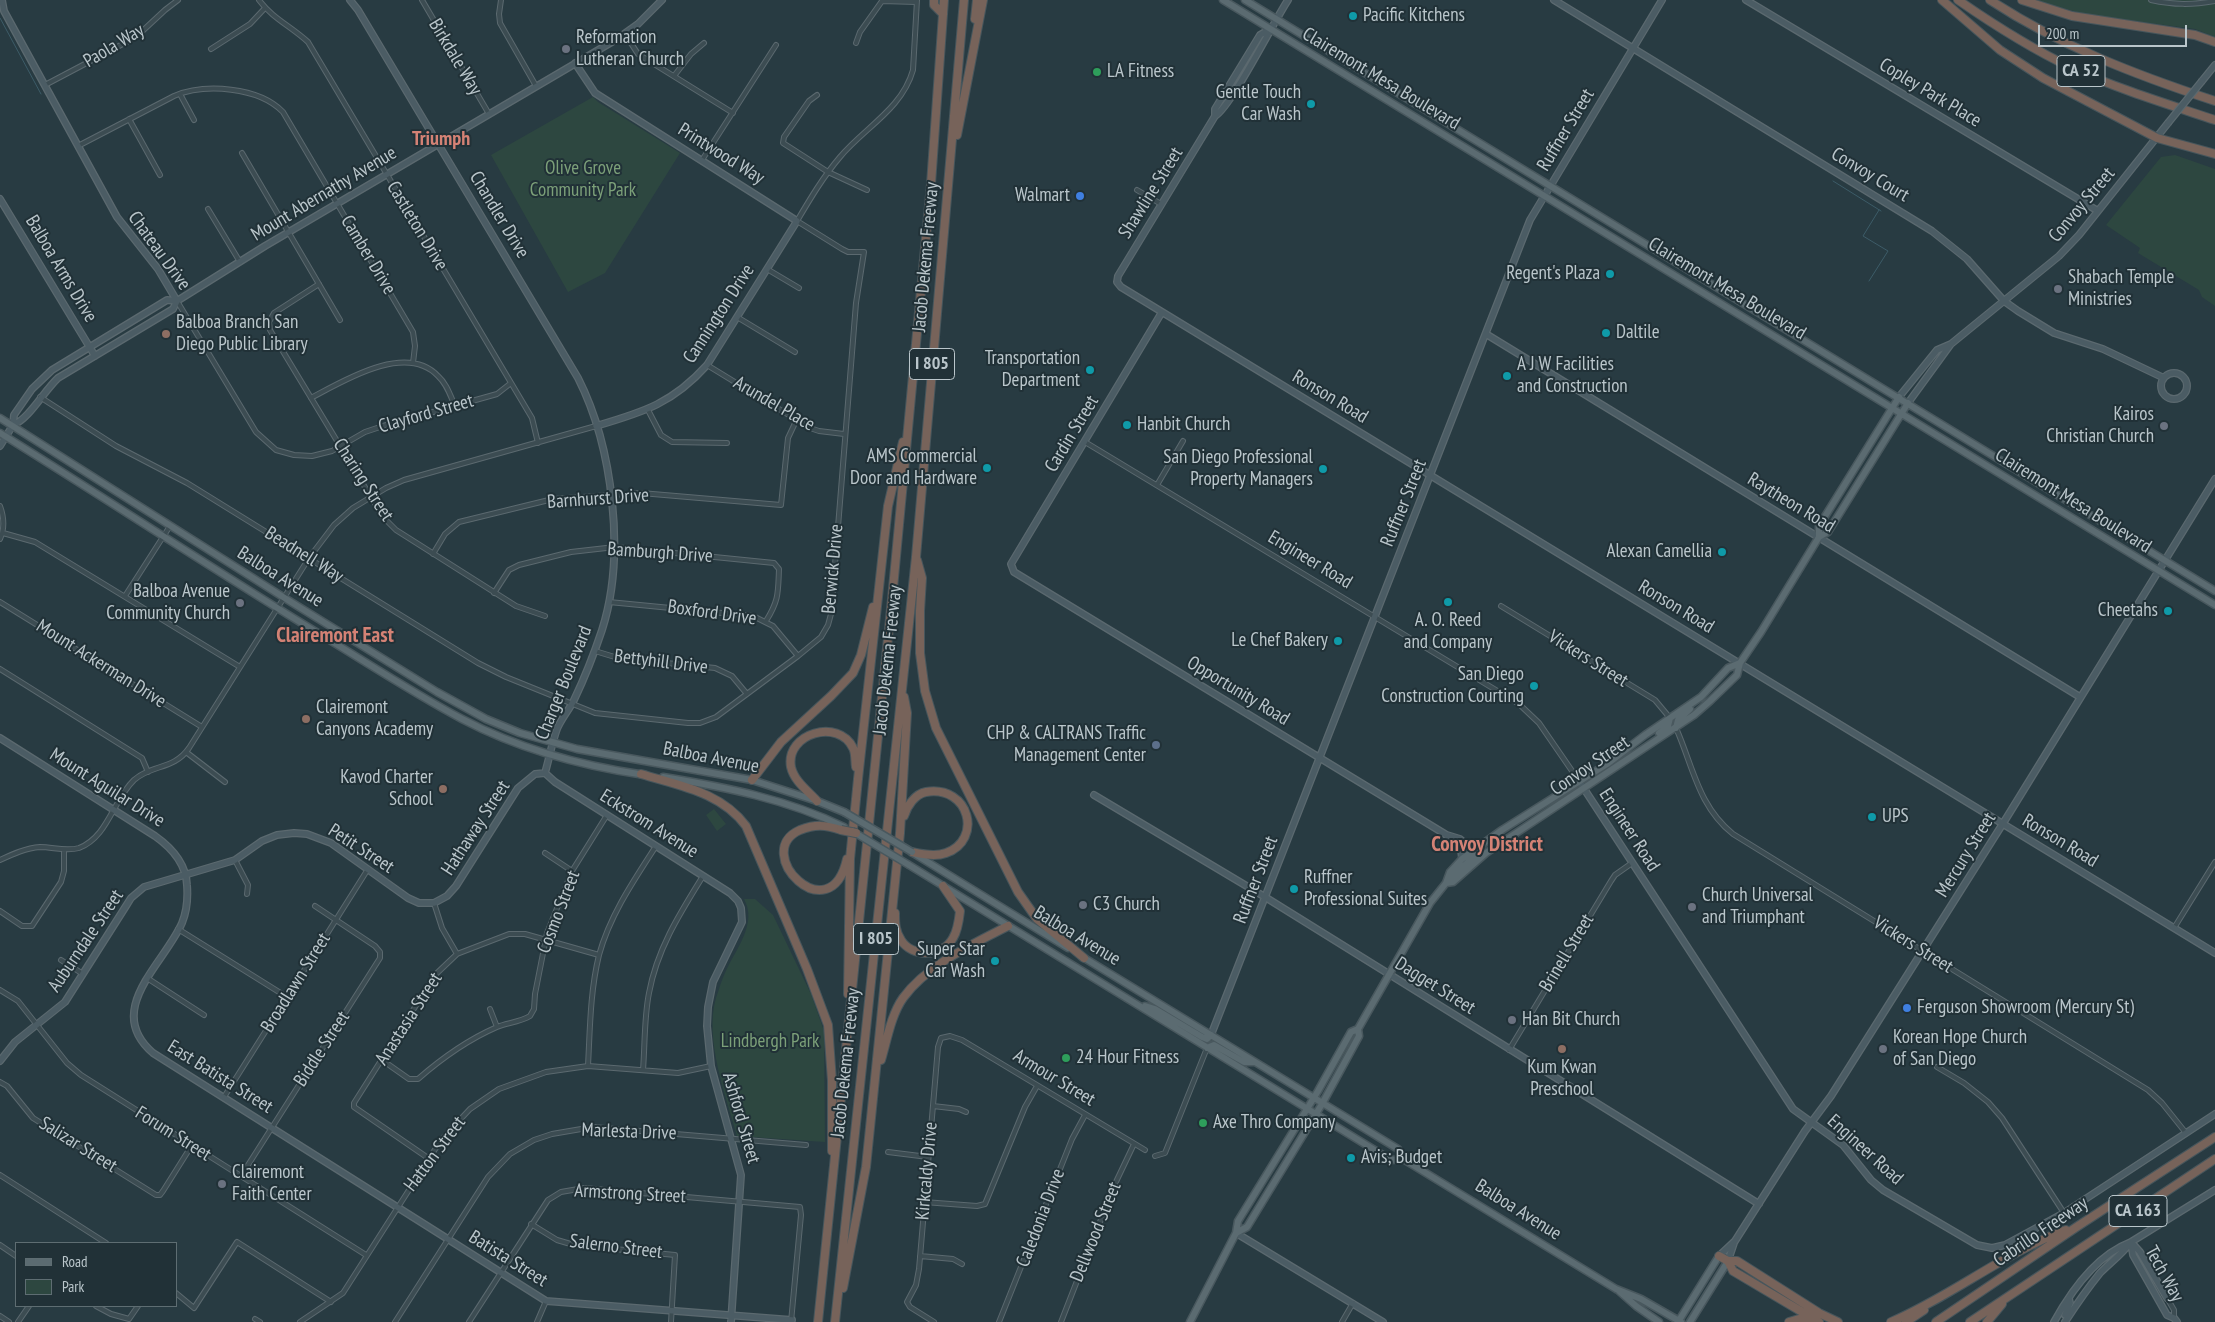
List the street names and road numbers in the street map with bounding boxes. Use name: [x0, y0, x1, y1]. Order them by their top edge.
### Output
street label: Birkdale Way: [423, 15, 487, 99]
street label: Paola Way: [80, 19, 148, 73]
street label: Clairemont Mesa Boulevard: [1298, 23, 1464, 135]
street label: Copley Park Place: [1875, 54, 1985, 132]
road number: CA 52: [2057, 56, 2105, 86]
street label: Ruffner Street: [1533, 85, 1599, 175]
street label: Printwood Way: [674, 118, 768, 190]
street label: Mount Abernathy Avenue: [247, 142, 401, 246]
street label: Shawline Street: [1114, 143, 1188, 243]
street label: Convoy Court: [1827, 143, 1913, 207]
street label: Convoy Street: [2044, 163, 2120, 247]
street label: Chandler Drive: [464, 167, 534, 263]
street label: Castleton Drive: [381, 177, 453, 275]
street label: Jacob Dekema Freeway: [908, 181, 944, 333]
street label: Chateau Drive: [123, 207, 195, 295]
street label: Balboa Arms Drive: [20, 211, 102, 327]
street label: Camber Drive: [335, 211, 401, 299]
street label: Clairemont Mesa Boulevard: [1644, 233, 1810, 345]
street label: Cannington Drive: [679, 260, 759, 368]
road number: I 805: [910, 348, 954, 379]
street label: Ronson Road: [1288, 366, 1372, 428]
street label: Arundel Place: [729, 372, 819, 436]
street label: Clayford Street: [376, 390, 476, 438]
street label: Cardin Street: [1040, 392, 1104, 476]
street label: Charing Street: [328, 434, 398, 526]
street label: Clairemont Mesa Boulevard: [1991, 444, 2155, 558]
street label: Ruffner Street: [1376, 456, 1432, 550]
street label: Raytheon Road: [1743, 468, 1839, 538]
street label: Barnhurst Drive: [546, 484, 650, 514]
street label: Beadnell Way: [260, 522, 348, 588]
street label: Berwick Drive: [818, 523, 848, 615]
street label: Engineer Road: [1264, 526, 1356, 594]
street label: Bamburgh Drive: [606, 538, 714, 568]
street label: Balboa Avenue: [233, 542, 327, 612]
street label: Ronson Road: [1634, 576, 1718, 638]
street label: Jacob Dekema Freeway: [869, 584, 907, 736]
street label: Boxford Drive: [666, 595, 758, 631]
street label: Mount Ackerman Drive: [32, 615, 170, 713]
street label: Charger Boulevard: [531, 623, 597, 743]
street label: Vickers Street: [1544, 626, 1632, 692]
street label: Bettyhill Drive: [613, 645, 709, 679]
street label: Opportunity Road: [1183, 651, 1293, 731]
street label: Convoy Street: [1546, 731, 1634, 801]
street label: Balboa Avenue: [661, 738, 761, 778]
street label: Mount Aguilar Drive: [45, 744, 169, 832]
street label: Hathaway Street: [437, 776, 515, 880]
street label: Engineer Road: [1594, 784, 1664, 876]
street label: Eckstrom Avenue: [596, 785, 702, 863]
street label: Mercury Street: [1931, 808, 2001, 902]
street label: Ronson Road: [2018, 810, 2102, 872]
street label: Petit Street: [324, 819, 398, 879]
street label: Ruffner Street: [1229, 833, 1283, 927]
street label: Cosmo Street: [533, 867, 585, 957]
street label: Auburndale Street: [43, 885, 129, 997]
street label: Balboa Avenue: [1030, 901, 1124, 971]
street label: Brinell Street: [1535, 910, 1599, 996]
street label: Vickers Street: [1869, 912, 1957, 978]
road number: I 805: [854, 924, 898, 954]
street label: Broadlawn Street: [256, 929, 336, 1037]
street label: Dagget Street: [1391, 952, 1479, 1020]
street label: Anastasia Street: [371, 968, 447, 1070]
street label: Jacob Dekema Freeway: [827, 987, 865, 1139]
street label: Biddle Street: [289, 1007, 355, 1091]
street label: East Batista Street: [163, 1036, 277, 1118]
street label: Armour Street: [1009, 1045, 1099, 1111]
street label: Ashford Street: [717, 1070, 765, 1166]
street label: Forum Street: [131, 1102, 215, 1166]
street label: Engineer Road: [1822, 1110, 1908, 1190]
street label: Salizar Street: [35, 1112, 121, 1178]
street label: Hatton Street: [399, 1112, 471, 1196]
street label: Marlesta Drive: [581, 1119, 677, 1145]
street label: Kirkcaldy Drive: [911, 1121, 943, 1221]
street label: Caledonia Drive: [1012, 1166, 1070, 1270]
street label: Balboa Avenue: [1471, 1175, 1565, 1245]
street label: Dellwood Street: [1066, 1179, 1126, 1285]
street label: Armstrong Street: [574, 1180, 686, 1208]
street label: Cabrillo Freeway: [1989, 1192, 2093, 1272]
road number: CA 163: [2109, 1196, 2167, 1226]
street label: Batista Street: [464, 1226, 552, 1292]
street label: Salerno Street: [568, 1230, 664, 1264]
street label: Tech Way: [2139, 1242, 2189, 1306]

